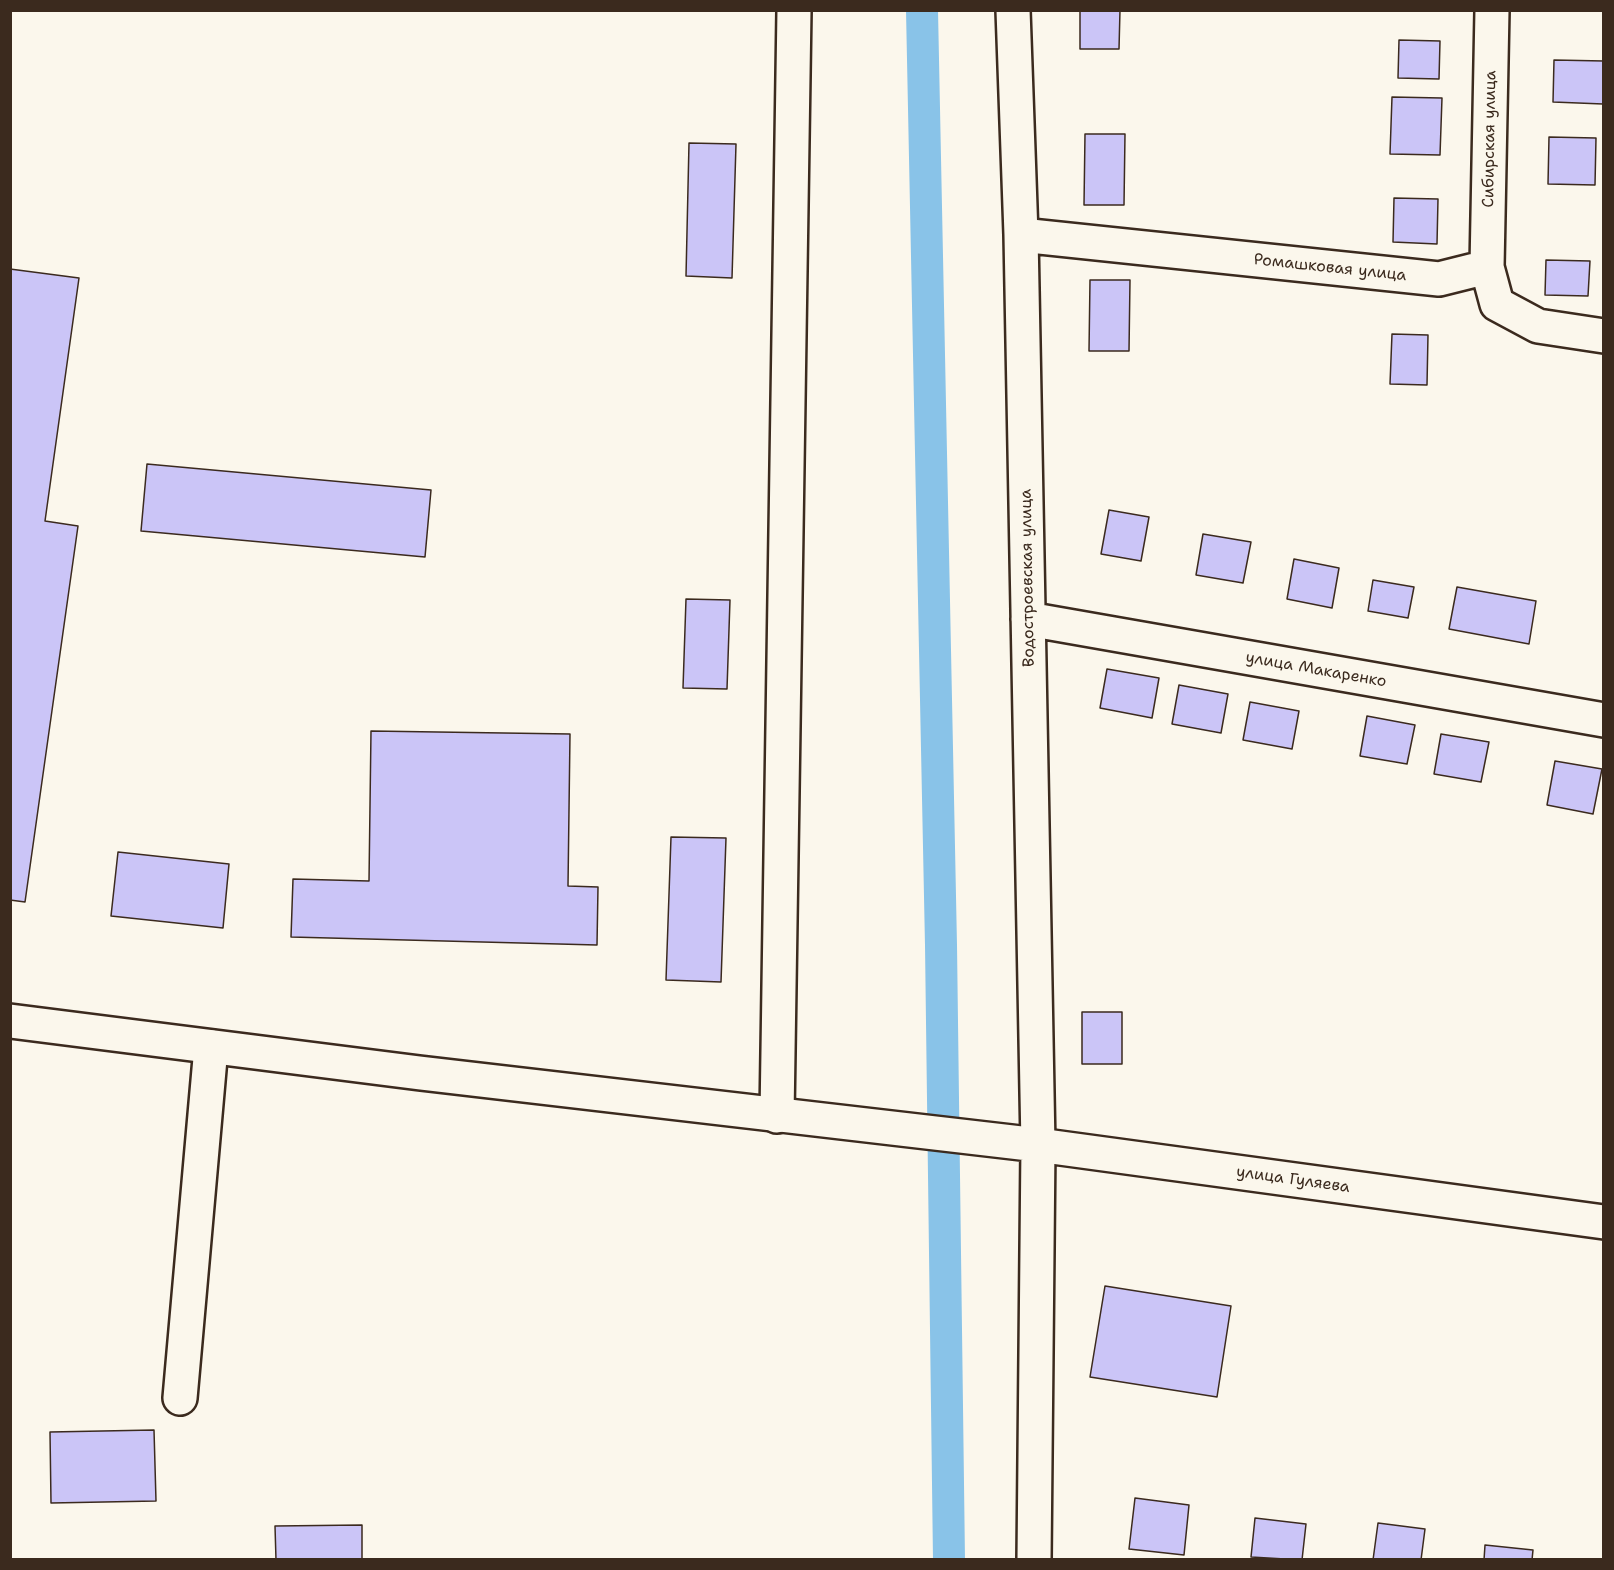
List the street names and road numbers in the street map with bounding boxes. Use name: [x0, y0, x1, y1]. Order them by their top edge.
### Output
street label: Сибирская улица: [1479, 70, 1501, 208]
street label: Ромашковая улица: [1253, 250, 1407, 286]
street label: Водостроевская улица: [1017, 489, 1039, 667]
street label: улица Макаренко: [1244, 648, 1388, 692]
street label: улица Гуляева: [1235, 1163, 1351, 1197]

